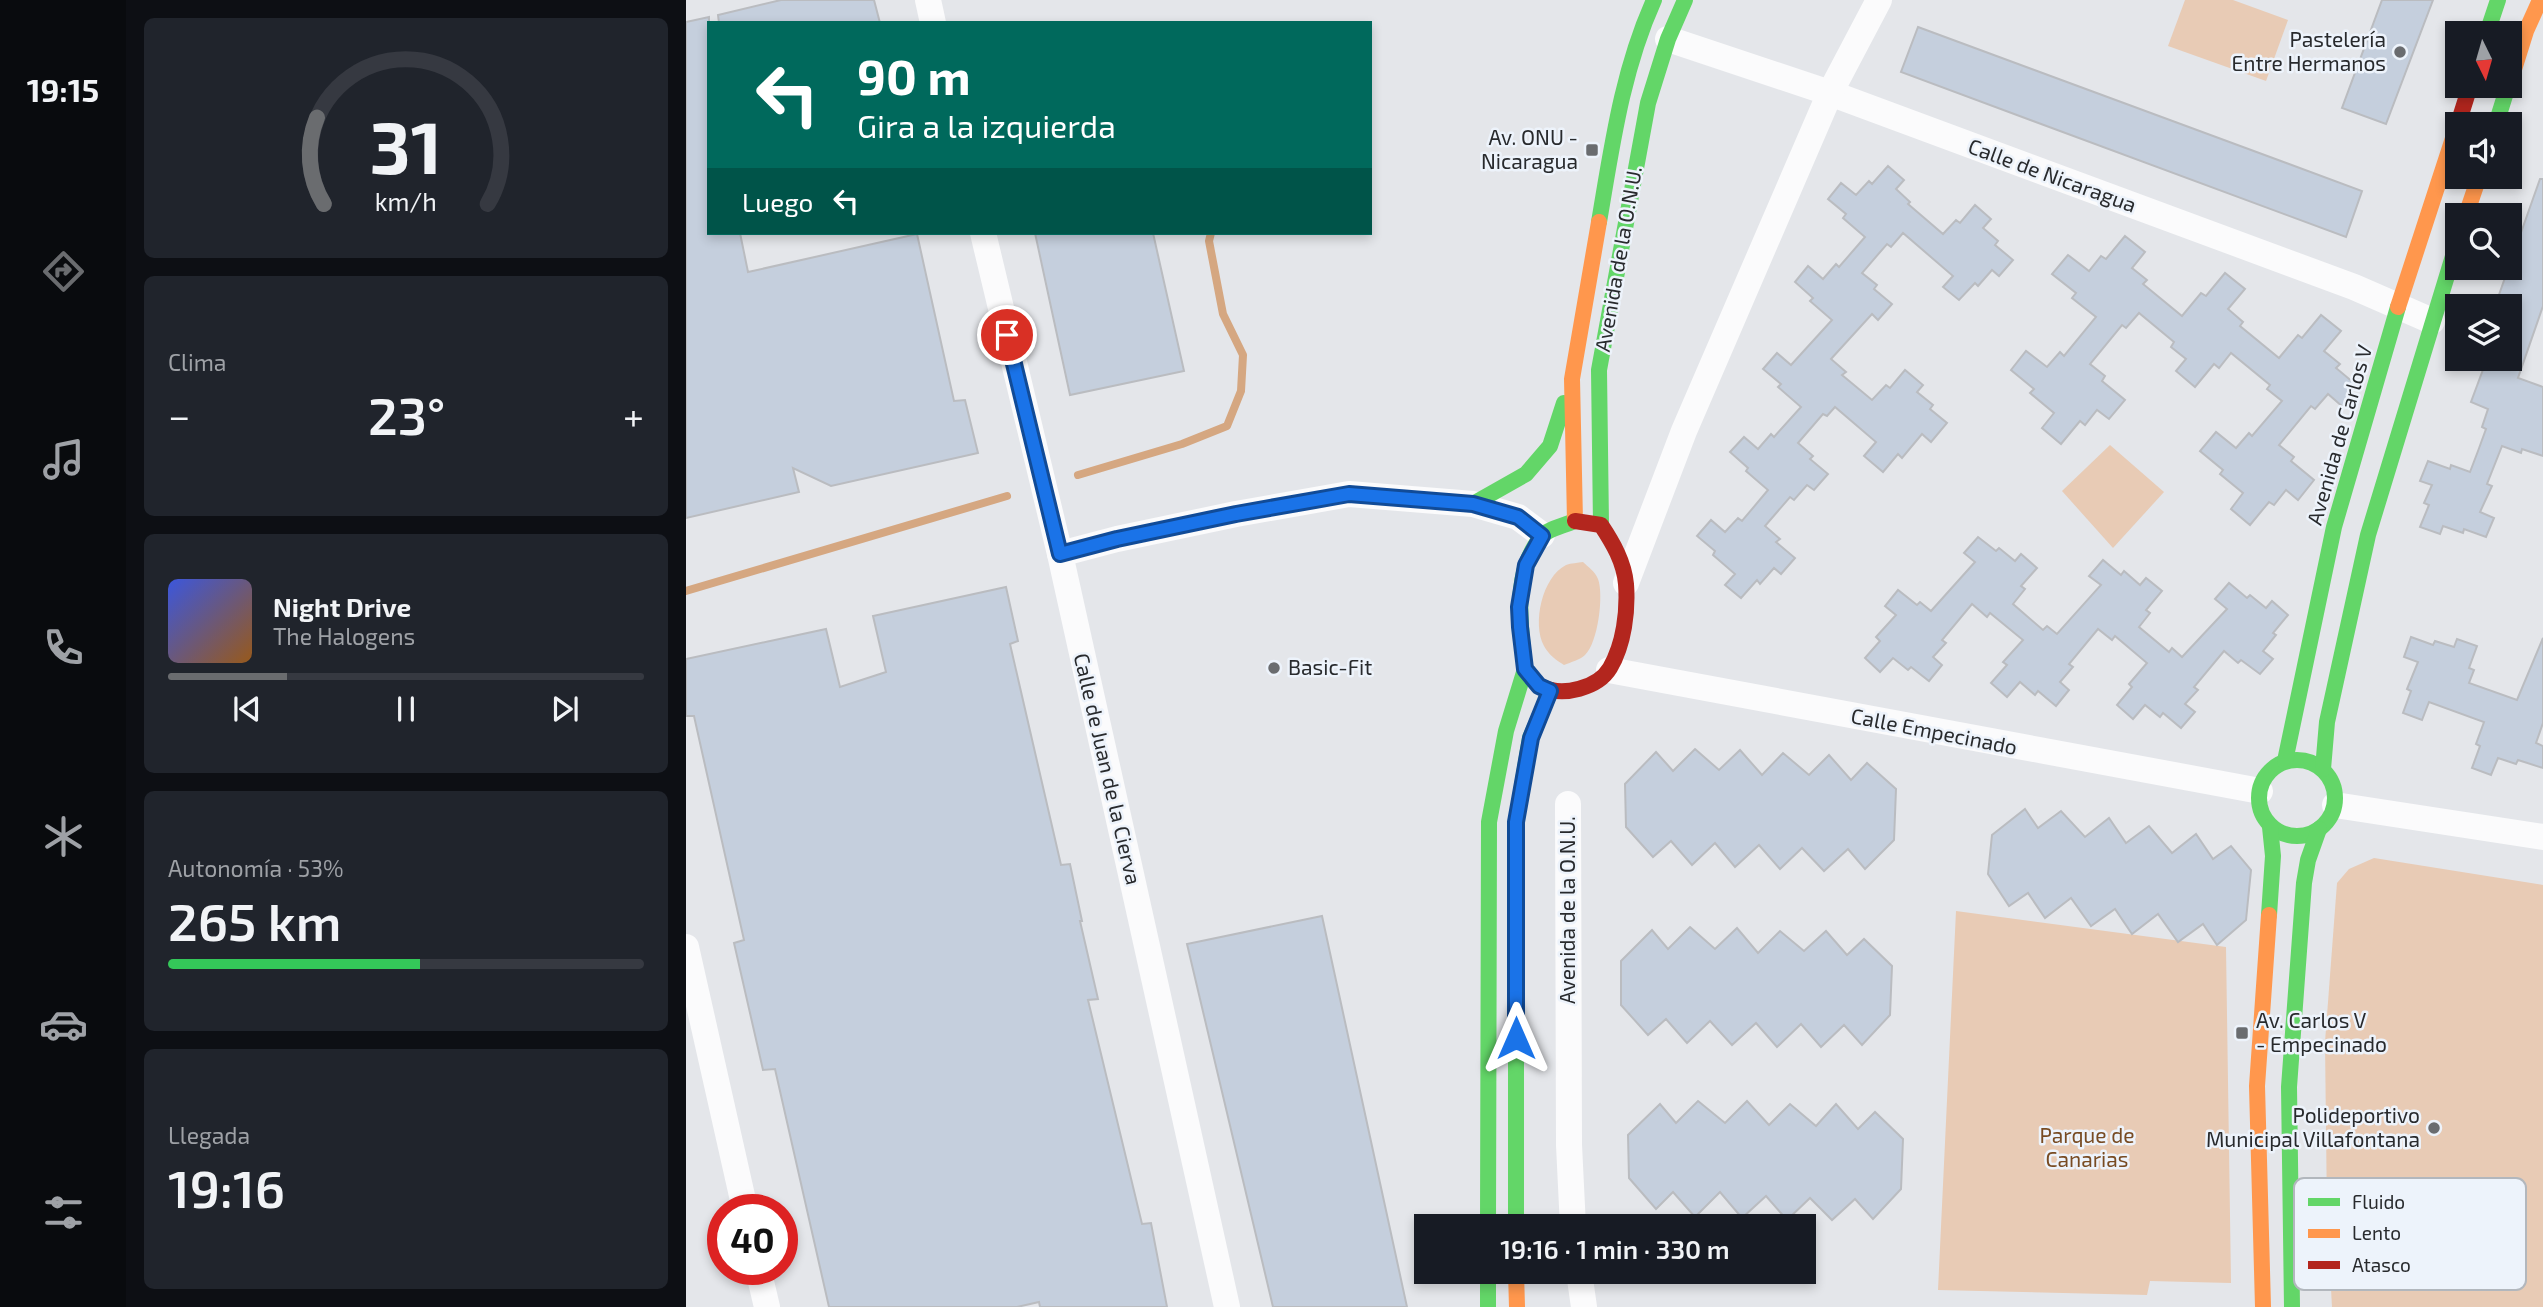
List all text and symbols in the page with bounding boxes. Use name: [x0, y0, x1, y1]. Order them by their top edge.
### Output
north arrow: [2445, 21, 2522, 98]
map controls: [2445, 21, 2522, 371]
place label: Pastelería Entre Hermanos: [2231, 26, 2386, 75]
marker: Pastelería Entre Hermanos: [2392, 44, 2408, 60]
text: 90 m: [857, 46, 971, 105]
icon: left: [742, 49, 833, 140]
text: 19:15: [27, 70, 99, 108]
text: 31: [370, 101, 442, 189]
text: Gira a la izquierda: [857, 106, 1116, 144]
button: sound: [2445, 112, 2522, 189]
place label: Av. ONU - Nicaragua: [1481, 124, 1578, 173]
street label: Calle de Nicaragua: [1965, 133, 2140, 217]
marker: Av. ONU - Nicaragua: [1584, 142, 1600, 158]
street label: Avenida de la O.N.U.: [1589, 164, 1646, 353]
icon: left: [827, 182, 865, 220]
text: km/h: [375, 186, 437, 216]
text: Luego: [742, 186, 813, 217]
button: search: [2445, 203, 2522, 280]
icon: directions: [39, 247, 88, 296]
button: layers: [2445, 294, 2522, 371]
pin: [977, 305, 1037, 365]
icon: arrive: [988, 316, 1026, 354]
street label: Avenida de Carlos V: [2301, 341, 2376, 528]
text: Clima: [168, 348, 226, 376]
text: 23°: [368, 383, 445, 445]
text: −: [168, 392, 190, 438]
text: +: [623, 392, 644, 438]
icon: music: [39, 435, 88, 484]
text: Night Drive: [273, 591, 411, 622]
text: The Halogens: [273, 622, 415, 650]
icon: phone: [39, 623, 88, 672]
street label: Calle de Juan de la Cierva: [1070, 650, 1147, 887]
place label: Basic-Fit: [1288, 654, 1372, 679]
marker: Basic-Fit: [1266, 660, 1282, 676]
icon: previous: [228, 690, 266, 728]
icon: pause: [387, 690, 425, 728]
icon: next: [546, 690, 584, 728]
street label: Calle Empecinado: [1849, 702, 2019, 759]
icon: climate: [39, 812, 88, 861]
street label: Avenida de la O.N.U.: [1554, 816, 1579, 1004]
text: Autonomía · 53%: [168, 854, 344, 882]
text: 265 km: [168, 889, 341, 951]
icon: car: [39, 1000, 88, 1049]
position arrow: [1479, 1001, 1553, 1075]
place label: Av. Carlos V - Empecinado: [2256, 1007, 2387, 1056]
marker: Av. Carlos V - Empecinado: [2234, 1025, 2250, 1041]
place label: Polideportivo Municipal Villafontana: [2206, 1102, 2420, 1151]
marker: Polideportivo Municipal Villafontana: [2426, 1120, 2442, 1136]
text: Llegada: [168, 1121, 250, 1149]
park label: Parque de Canarias: [2039, 1122, 2135, 1171]
text: 19:16: [168, 1156, 285, 1218]
legend: [2294, 1178, 2526, 1290]
icon: filters: [39, 1188, 88, 1237]
text: Fluido: [2352, 1190, 2405, 1213]
speed limit sign: 40: [707, 1194, 798, 1285]
text: Lento: [2352, 1221, 2401, 1244]
text: 19:16 · 1 min · 330 m: [1500, 1233, 1730, 1264]
text: Atasco: [2352, 1253, 2411, 1276]

